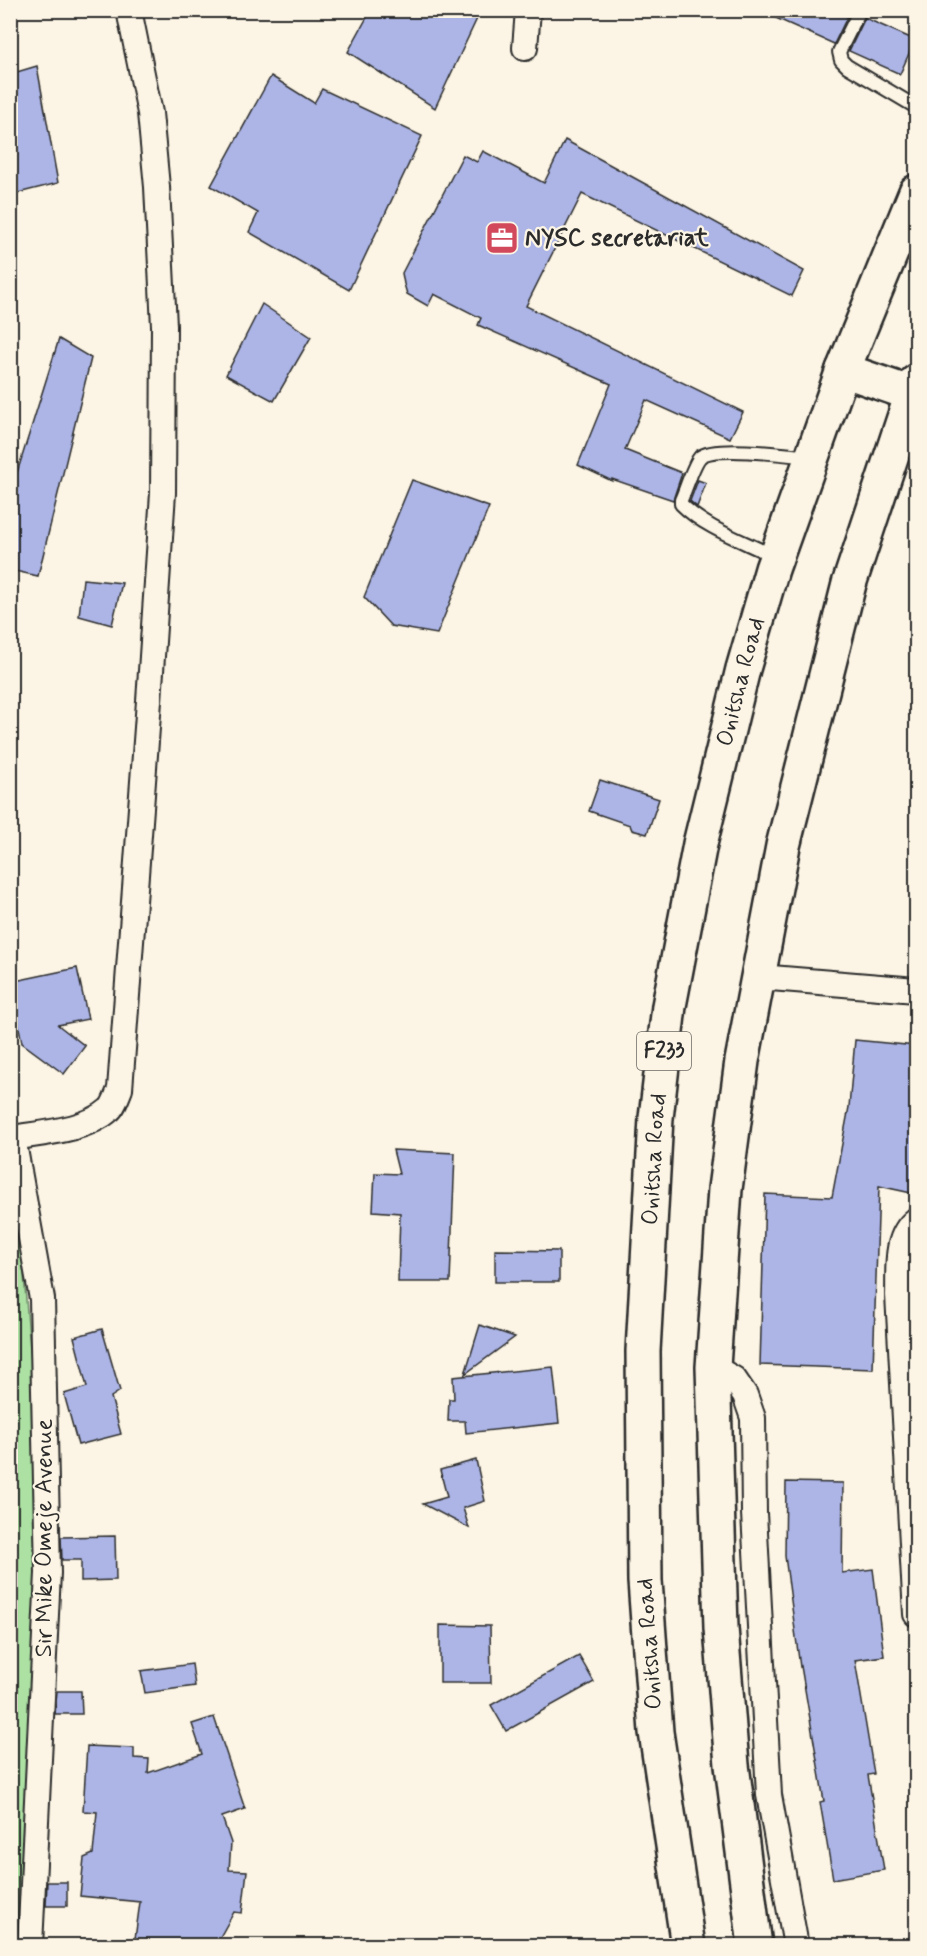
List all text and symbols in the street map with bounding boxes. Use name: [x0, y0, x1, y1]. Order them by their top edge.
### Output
office icon: NYSC secretariat: [484, 220, 520, 256]
place label: NYSC secretariat: [525, 223, 709, 254]
street label: Onitsha Road: [709, 614, 773, 749]
road number: F233: [637, 1032, 691, 1070]
street label: Onitsha Road: [635, 1091, 674, 1226]
street label: Sir Mike Omeje Avenue: [29, 1418, 60, 1657]
street label: Onitsha Road: [630, 1577, 670, 1711]

